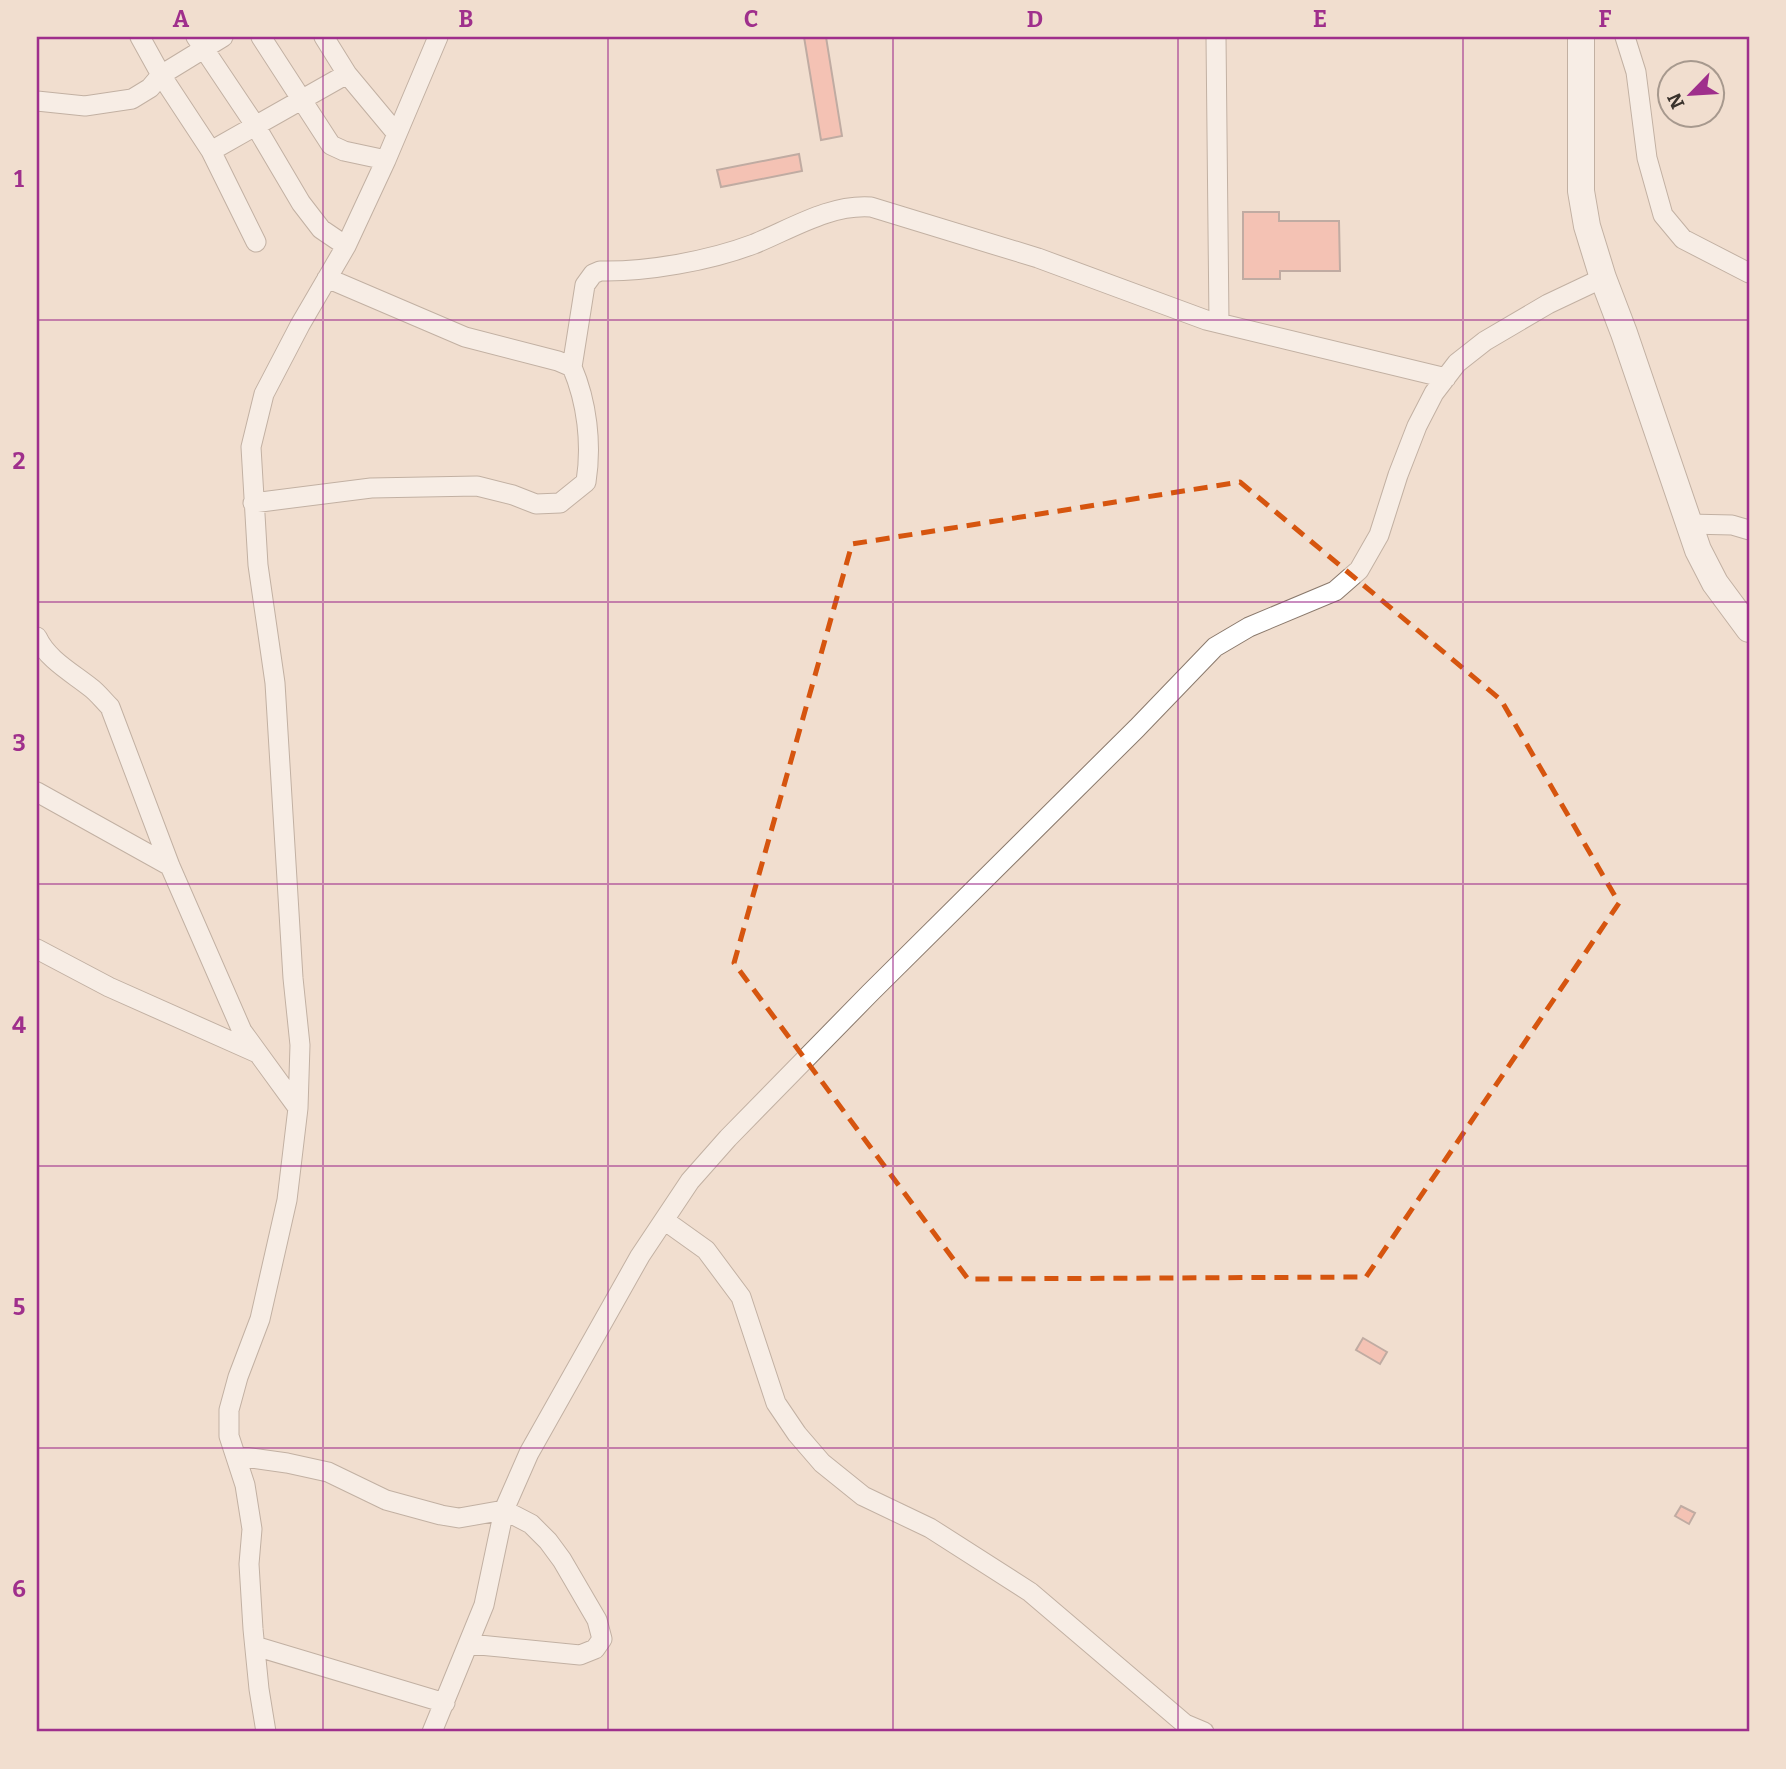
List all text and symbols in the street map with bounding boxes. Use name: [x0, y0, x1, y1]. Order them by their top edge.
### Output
text: A: [173, 5, 190, 33]
text: B: [459, 5, 473, 33]
text: C: [744, 5, 758, 33]
text: D: [1027, 5, 1043, 33]
text: E: [1313, 5, 1327, 33]
text: F: [1599, 5, 1612, 33]
north arrow: [1656, 60, 1726, 130]
text: N: [1662, 89, 1690, 112]
text: 1: [14, 165, 24, 193]
text: 2: [13, 447, 26, 475]
text: 3: [12, 729, 26, 757]
text: 4: [12, 1011, 26, 1039]
text: 5: [13, 1293, 25, 1321]
text: 6: [12, 1575, 26, 1603]

